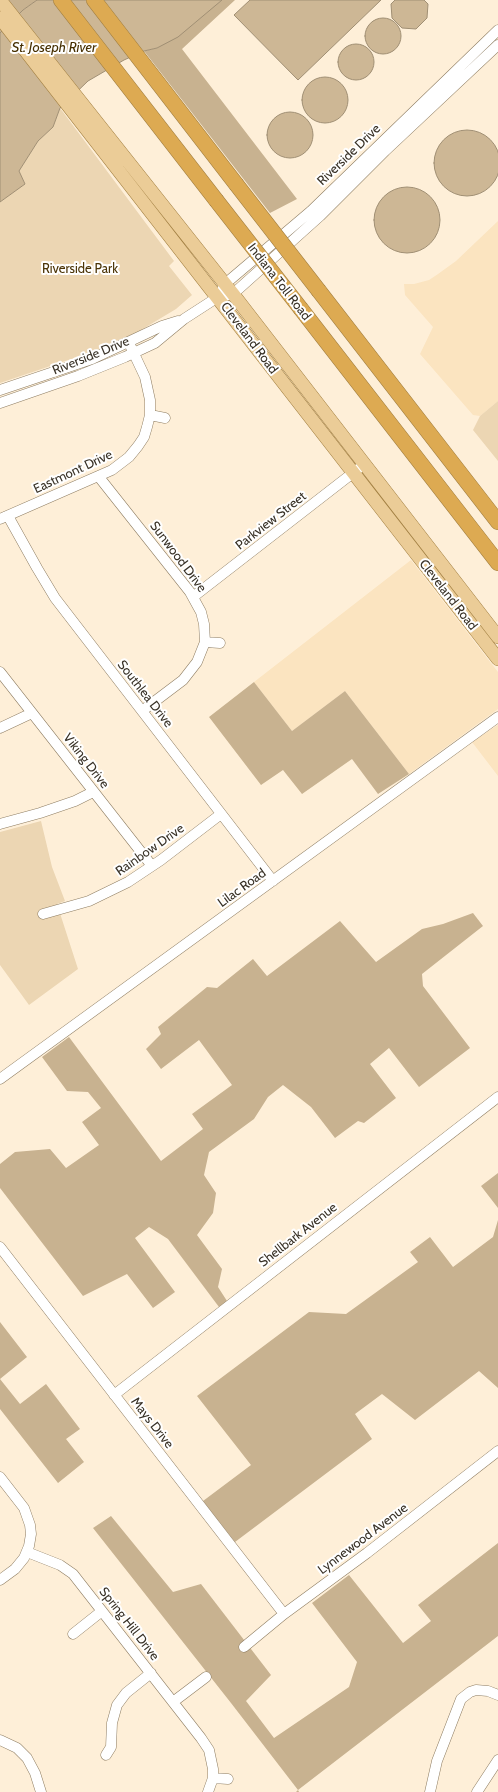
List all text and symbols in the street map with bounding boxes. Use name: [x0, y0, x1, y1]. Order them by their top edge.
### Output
water label: St. Joseph River: [12, 40, 96, 56]
street label: Riverside Drive: [314, 121, 384, 189]
street label: Indiana Toll Road: [244, 240, 314, 324]
park label: Riverside Park: [42, 261, 118, 277]
street label: Cleveland Road: [217, 299, 281, 377]
street label: Riverside Drive: [50, 333, 132, 379]
street label: Eastmont Drive: [31, 447, 115, 497]
street label: Parkview Street: [233, 489, 309, 553]
street label: Sunwood Drive: [146, 519, 210, 595]
street label: Cleveland Road: [416, 557, 480, 633]
street label: Southlea Drive: [114, 657, 176, 731]
street label: Viking Drive: [60, 730, 112, 792]
street label: Rainbow Drive: [113, 821, 187, 879]
street label: Lilac Road: [215, 865, 269, 911]
street label: Shellbark Avenue: [256, 1200, 340, 1270]
street label: Mays Drive: [127, 1394, 177, 1452]
street label: Lynnewood Avenue: [315, 1500, 411, 1578]
street label: Spring Hill Drive: [96, 1584, 162, 1664]

